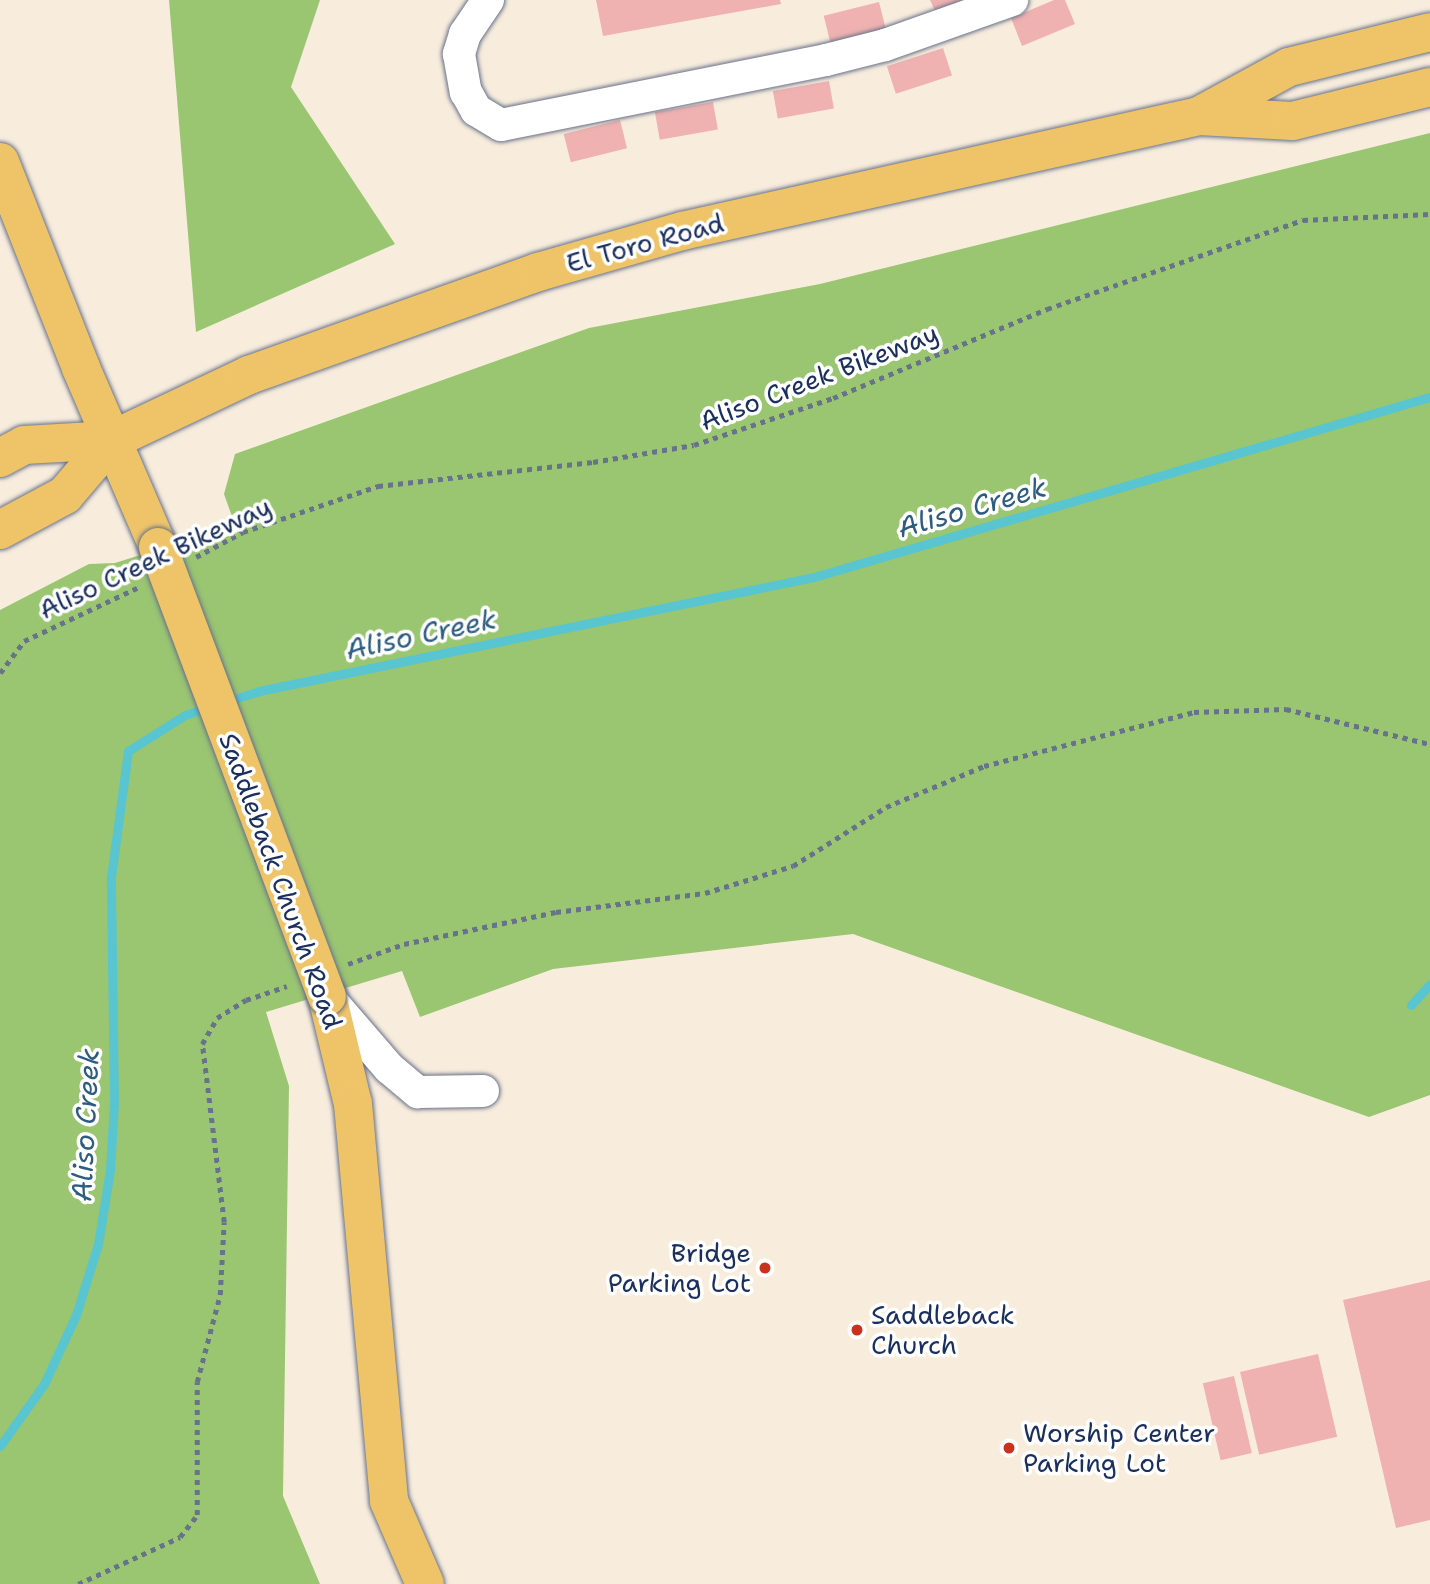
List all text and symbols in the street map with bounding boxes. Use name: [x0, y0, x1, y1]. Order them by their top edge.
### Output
street label: El Toro Road: [563, 207, 727, 279]
street label: Aliso Creek Bikeway: [695, 317, 943, 437]
water label: Aliso Creek: [894, 470, 1050, 544]
street label: Aliso Creek Bikeway: [34, 490, 276, 626]
water label: Aliso Creek: [343, 602, 499, 666]
street label: Saddleback Church Road: [213, 729, 349, 1033]
water label: Aliso Creek: [64, 1048, 106, 1202]
place label: Bridge Parking Lot: [608, 1237, 751, 1298]
marker: Bridge Parking Lot: [757, 1260, 773, 1276]
place label: Saddleback Church: [871, 1299, 1015, 1360]
marker: Saddleback Church: [849, 1322, 865, 1338]
place label: Worship Center Parking Lot: [1023, 1417, 1215, 1478]
marker: Worship Center Parking Lot: [1001, 1440, 1017, 1456]

